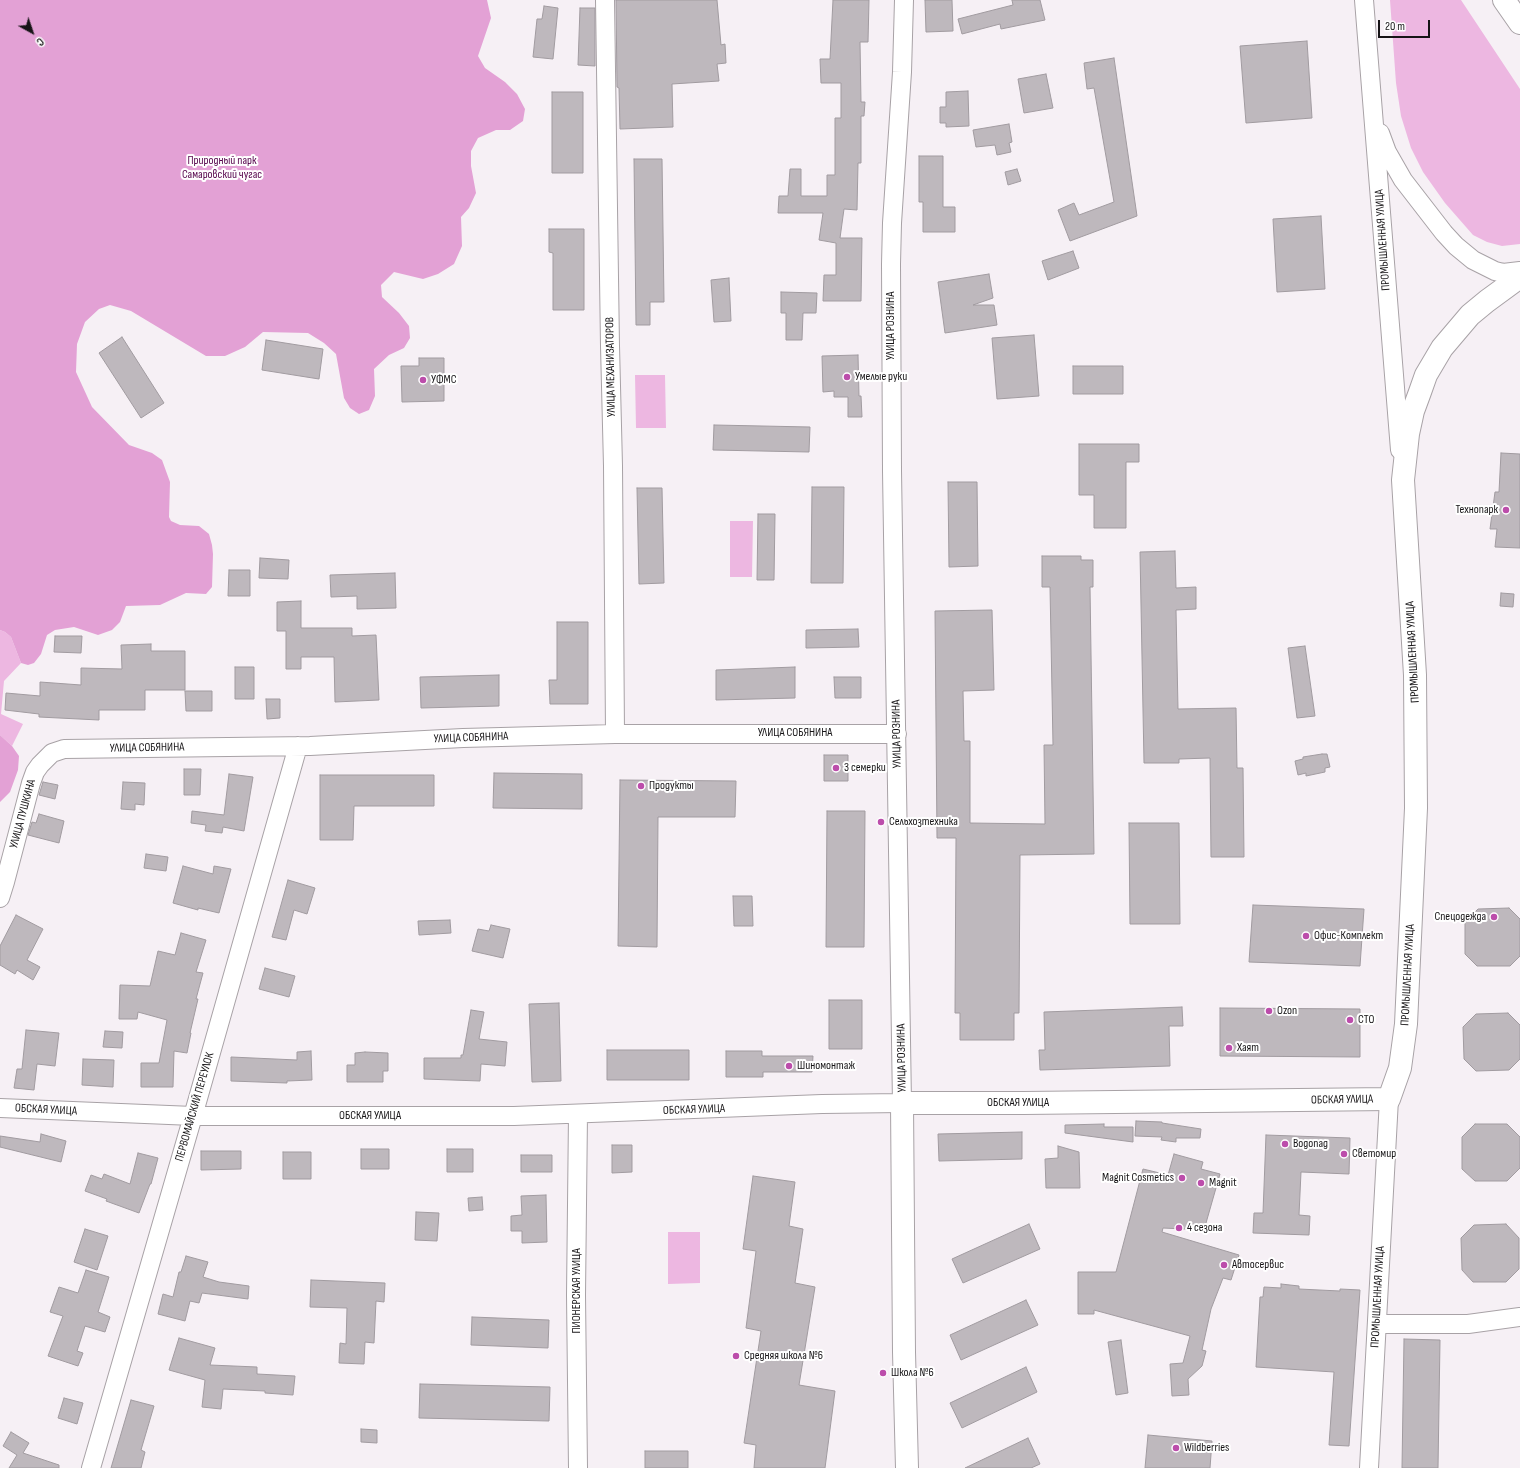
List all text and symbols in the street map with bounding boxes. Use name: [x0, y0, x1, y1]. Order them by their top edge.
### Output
north arrow: [12, 12, 52, 52]
scale bar: [1380, 12, 1432, 38]
text: 20 m: [1385, 19, 1405, 34]
text: С: [34, 35, 46, 48]
park label: Природный парк Самаровский чугас: [182, 154, 262, 182]
street label: ПРОМЫШЛЕННАЯ УЛИЦА: [1372, 189, 1394, 291]
street label: УЛИЦА РОЗНИНА: [884, 292, 898, 360]
street label: УЛИЦА МЕХАНИЗАТОРОВ: [603, 317, 619, 417]
place label: Умелые руки: [855, 370, 907, 384]
marker: Умелые руки: [842, 372, 852, 382]
place label: УФМС: [431, 373, 456, 387]
marker: УФМС: [418, 375, 428, 385]
place label: Технопарк: [1455, 503, 1498, 517]
marker: Технопарк: [1501, 505, 1511, 515]
street label: ПРОМЫШЛЕННАЯ УЛИЦА: [1403, 601, 1423, 703]
street label: УЛИЦА РОЗНИНА: [889, 700, 905, 768]
street label: УЛИЦА СОБЯНИНА: [758, 726, 832, 740]
street label: УЛИЦА СОБЯНИНА: [433, 730, 509, 746]
street label: УЛИЦА СОБЯНИНА: [110, 740, 184, 756]
place label: 3 семерки: [844, 761, 886, 775]
marker: 3 семерки: [831, 763, 841, 773]
street label: УЛИЦА ПУШКИНА: [7, 778, 39, 850]
place label: Продукты: [649, 779, 694, 793]
marker: Продукты: [636, 781, 646, 791]
place label: Сельхозтехника: [889, 815, 958, 829]
marker: Сельхозтехника: [876, 817, 886, 827]
place label: Спецодежда: [1434, 910, 1486, 924]
marker: Спецодежда: [1489, 912, 1499, 922]
street label: ПРОМЫШЛЕННАЯ УЛИЦА: [1398, 924, 1418, 1026]
place label: Офис-Комплект: [1314, 929, 1383, 943]
marker: Офис-Комплект: [1301, 931, 1311, 941]
place label: Ozon: [1277, 1004, 1297, 1018]
marker: Ozon: [1264, 1006, 1274, 1016]
place label: СТО: [1358, 1013, 1374, 1027]
marker: СТО: [1345, 1015, 1355, 1025]
street label: УЛИЦА РОЗНИНА: [894, 1024, 910, 1092]
place label: Хаят: [1237, 1041, 1259, 1055]
marker: Хаят: [1224, 1043, 1234, 1053]
street label: ПЕРВОМАЙСКИЙ ПЕРЕУЛОК: [173, 1051, 217, 1163]
place label: Шиномонтаж: [797, 1059, 855, 1073]
marker: Шиномонтаж: [784, 1061, 794, 1071]
street label: ОБСКАЯ УЛИЦА: [1311, 1092, 1373, 1108]
street label: ОБСКАЯ УЛИЦА: [987, 1096, 1049, 1110]
street label: ОБСКАЯ УЛИЦА: [15, 1101, 77, 1119]
street label: ОБСКАЯ УЛИЦА: [663, 1102, 725, 1118]
street label: ОБСКАЯ УЛИЦА: [339, 1109, 401, 1123]
place label: Водопад: [1293, 1137, 1328, 1151]
marker: Водопад: [1280, 1139, 1290, 1149]
place label: Светомир: [1352, 1147, 1396, 1161]
marker: Светомир: [1339, 1149, 1349, 1159]
place label: Magnit Cosmetics: [1102, 1171, 1174, 1185]
marker: Magnit Cosmetics: [1177, 1173, 1187, 1183]
place label: Magnit: [1209, 1176, 1237, 1190]
marker: Magnit: [1196, 1178, 1206, 1188]
place label: 4 сезона: [1187, 1221, 1222, 1235]
marker: 4 сезона: [1174, 1223, 1184, 1233]
street label: ПРОМЫШЛЕННАЯ УЛИЦА: [1368, 1246, 1388, 1348]
street label: ПИОНЕРСКАЯ УЛИЦА: [570, 1248, 584, 1334]
place label: Автосервис: [1232, 1258, 1284, 1272]
marker: Автосервис: [1219, 1260, 1229, 1270]
place label: Средняя школа №6: [744, 1349, 823, 1363]
marker: Средняя школа №6: [731, 1351, 741, 1361]
place label: Школа №6: [891, 1366, 934, 1380]
marker: Школа №6: [878, 1368, 888, 1378]
place label: Wildberries: [1184, 1441, 1229, 1455]
marker: Wildberries: [1171, 1443, 1181, 1453]

